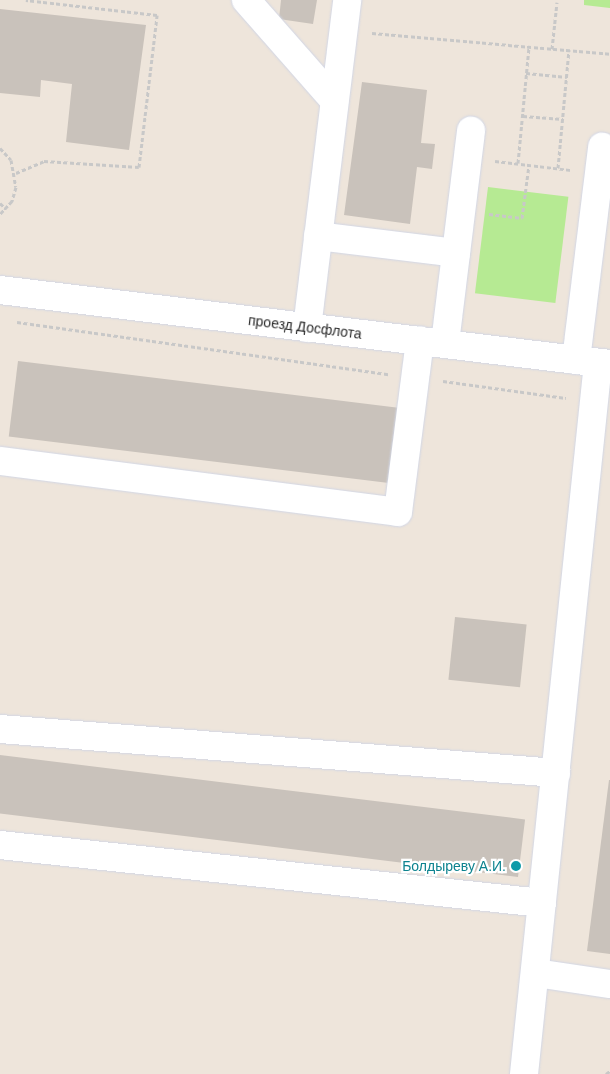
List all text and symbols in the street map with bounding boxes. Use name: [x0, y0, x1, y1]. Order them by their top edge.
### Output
street label: проезд Досфлота: [247, 312, 363, 342]
place label: Болдыреву А.И.: [402, 858, 506, 874]
marker: Болдыреву А.И.: [510, 860, 522, 872]

